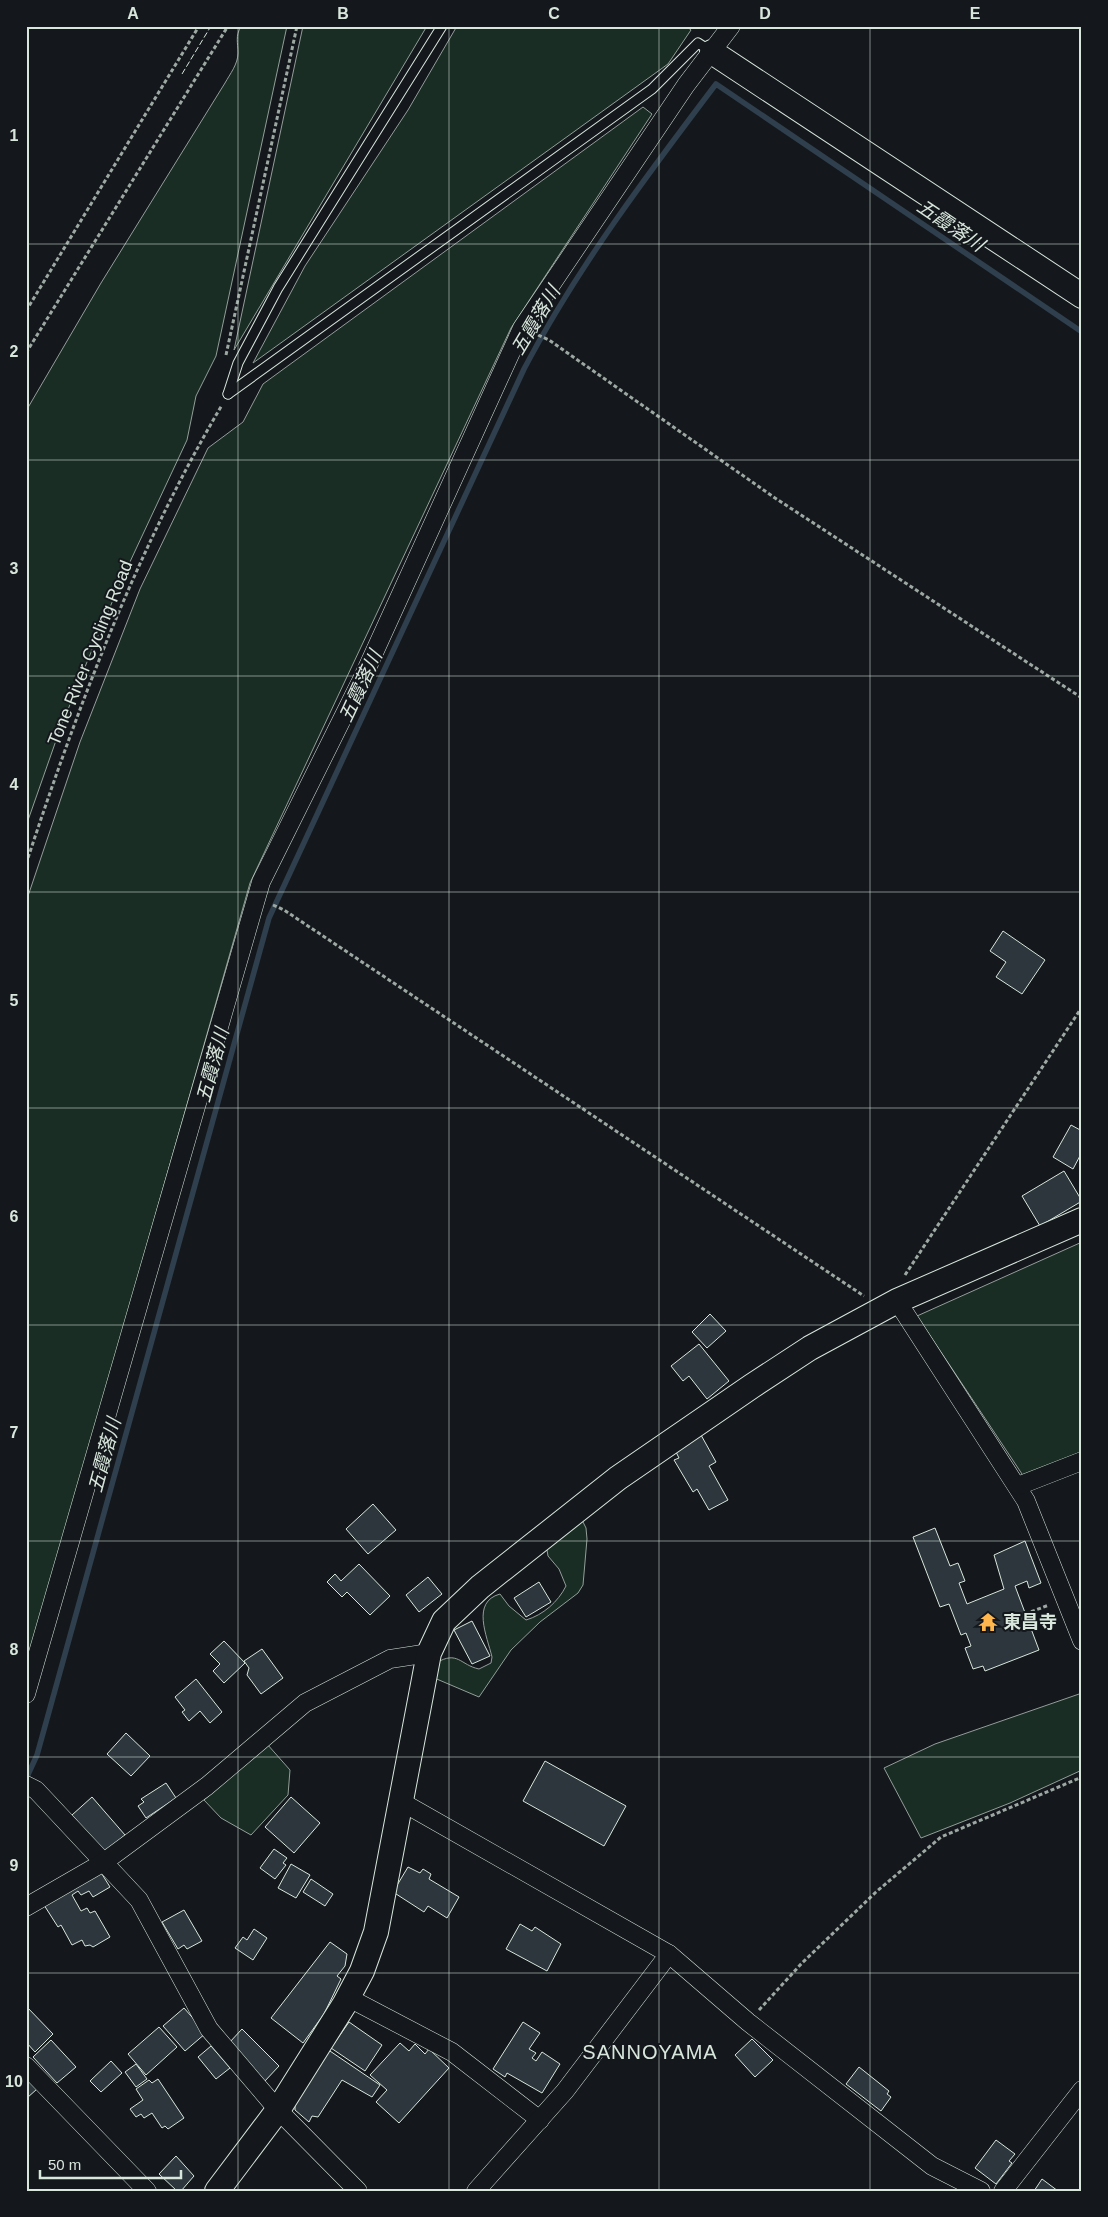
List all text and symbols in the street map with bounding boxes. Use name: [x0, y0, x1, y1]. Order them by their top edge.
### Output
text: A: [127, 5, 139, 22]
text: B: [337, 5, 349, 22]
text: C: [548, 5, 560, 22]
text: D: [759, 5, 771, 22]
text: E: [970, 5, 981, 22]
text: 1: [10, 127, 19, 144]
water label: 五霞落川: [913, 195, 990, 256]
water label: 五霞落川: [507, 281, 565, 358]
text: 2: [10, 343, 19, 360]
street label: Tone River Cycling Road: [44, 557, 136, 749]
text: 3: [10, 560, 19, 577]
water label: 五霞落川: [335, 646, 387, 725]
text: 4: [10, 776, 19, 793]
text: 5: [10, 992, 19, 1009]
water label: 五霞落川: [193, 1024, 233, 1105]
text: 6: [10, 1208, 19, 1225]
water label: 五霞落川: [85, 1414, 125, 1495]
text: 7: [10, 1424, 19, 1441]
temple icon: 東昌寺: [977, 1611, 999, 1633]
place label: 東昌寺: [1003, 1612, 1057, 1632]
text: 8: [10, 1641, 19, 1658]
text: 9: [10, 1857, 19, 1874]
district label: SANNOYAMA: [582, 2041, 718, 2063]
text: 10: [5, 2073, 23, 2090]
scale bar: [40, 2147, 181, 2179]
text: 50 m: [48, 2156, 81, 2173]

